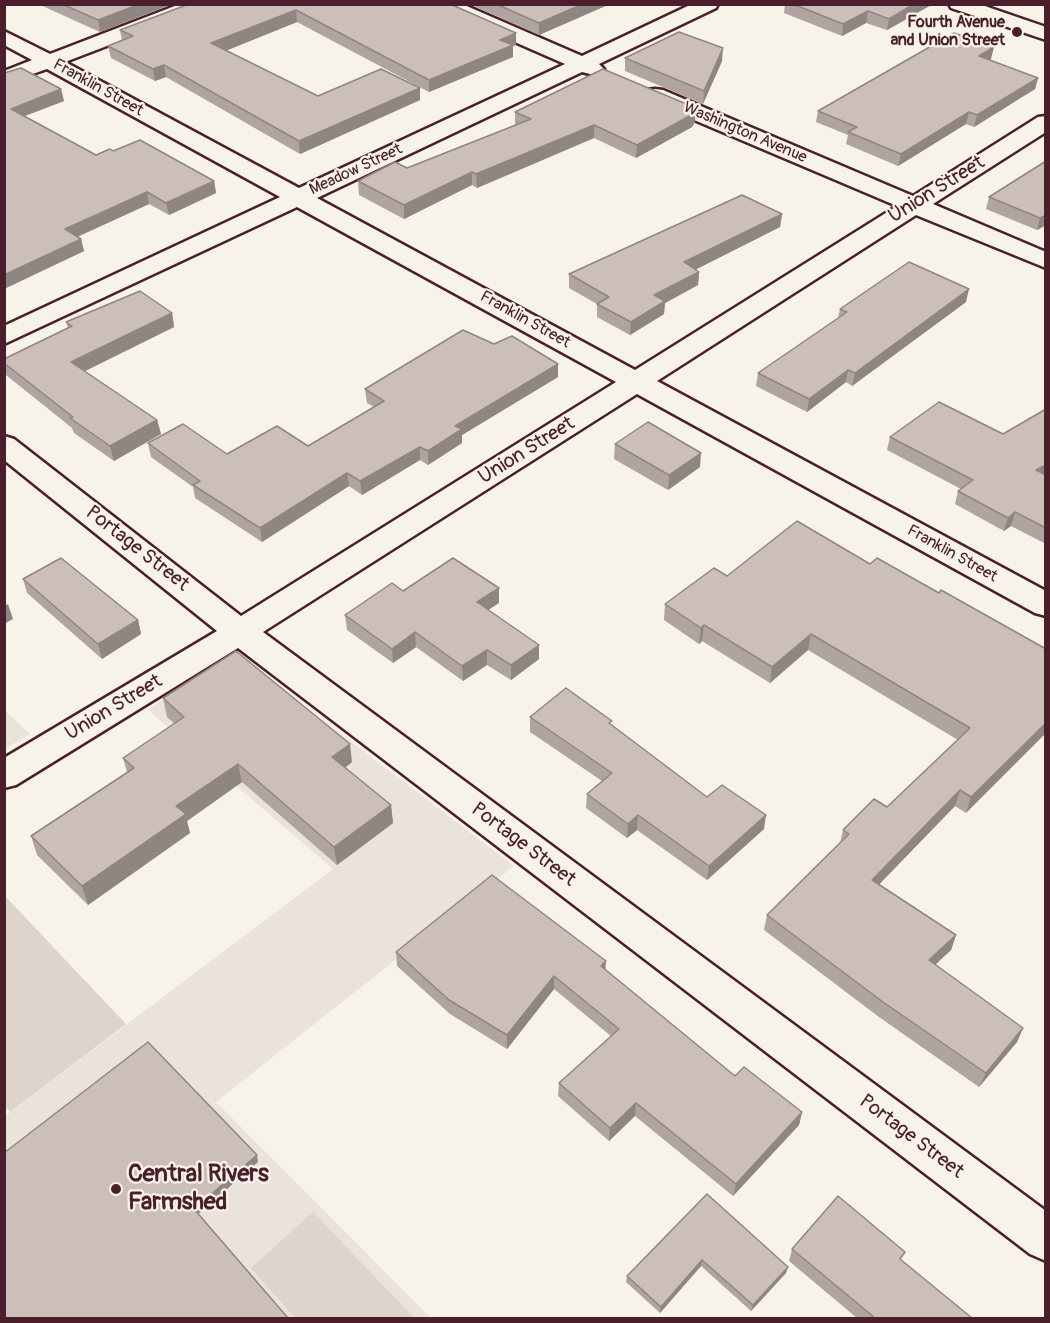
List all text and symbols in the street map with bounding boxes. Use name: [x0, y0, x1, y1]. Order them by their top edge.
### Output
place label: Fourth Avenue and Union Street: [891, 13, 1005, 51]
marker: Fourth Avenue and Union Street: [1010, 25, 1024, 39]
street label: Franklin Street: [49, 55, 147, 121]
street label: Washington Avenue: [680, 98, 810, 168]
street label: Meadow Street: [306, 140, 406, 200]
street label: Union Street: [885, 151, 989, 229]
street label: Franklin Street: [476, 287, 574, 353]
street label: Union Street: [475, 412, 579, 490]
street label: Portage Street: [80, 501, 194, 597]
street label: Franklin Street: [903, 521, 1001, 587]
street label: Union Street: [61, 670, 167, 746]
street label: Portage Street: [466, 798, 580, 892]
street label: Portage Street: [854, 1090, 968, 1184]
place label: Central Rivers Farmshed: [128, 1161, 269, 1217]
marker: Central Rivers Farmshed: [109, 1182, 123, 1196]

